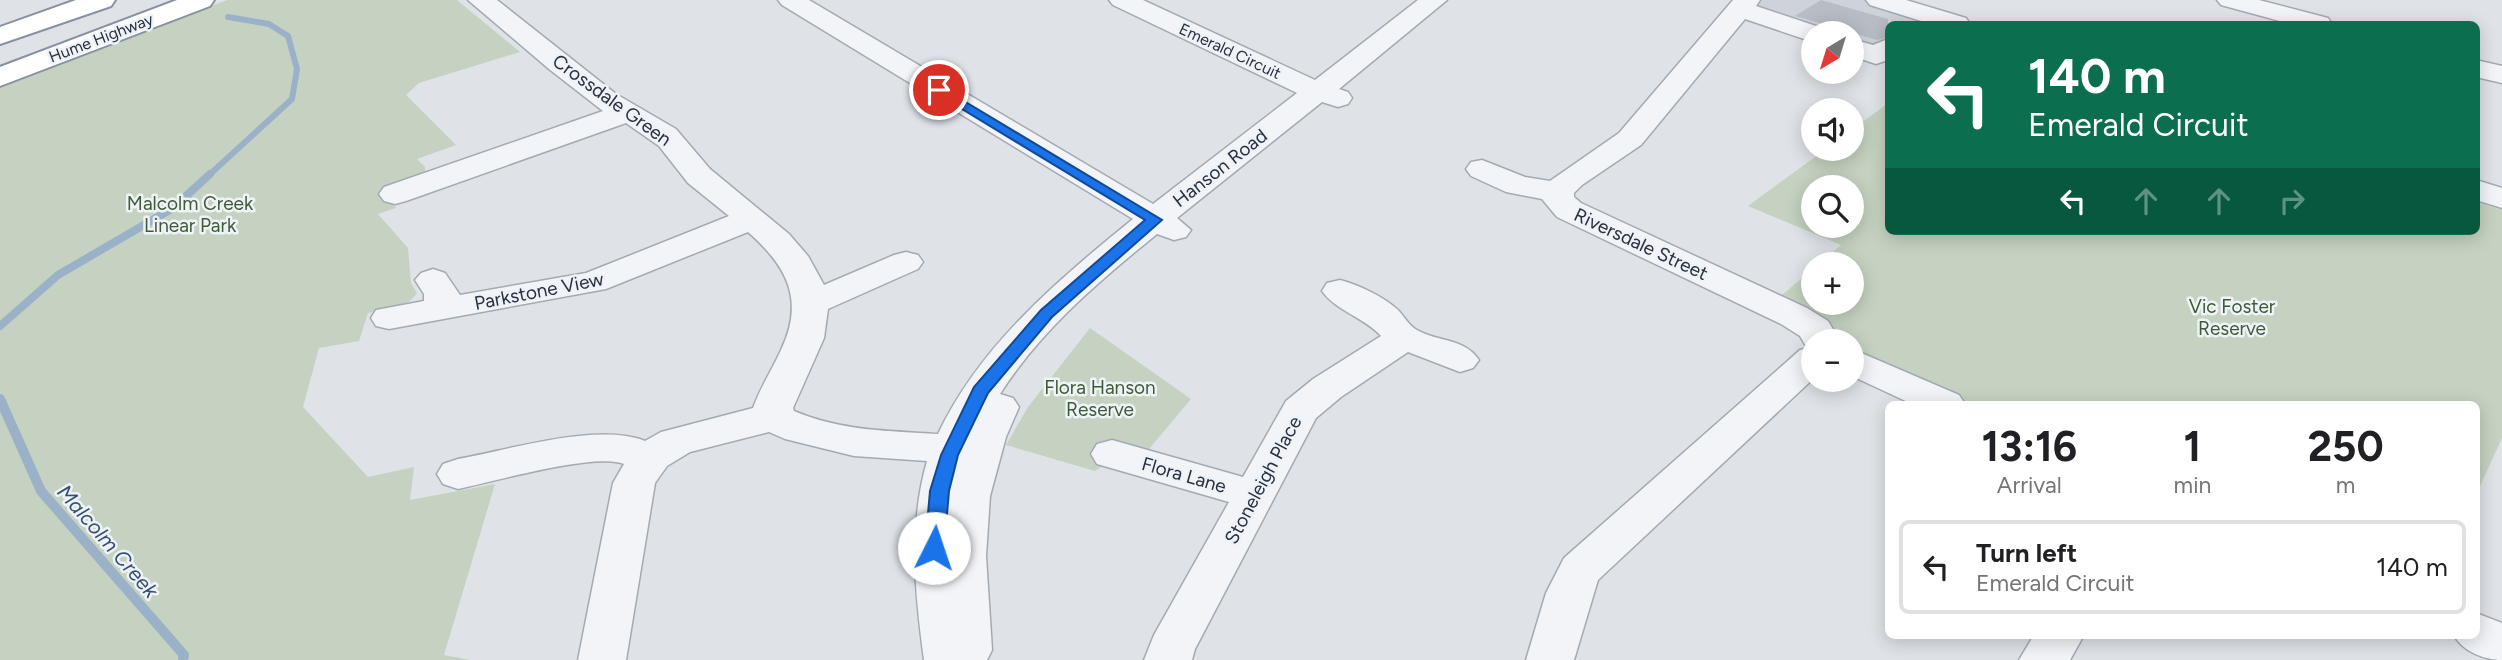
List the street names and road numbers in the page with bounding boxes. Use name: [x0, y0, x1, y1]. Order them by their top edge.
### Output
street label: Hume Highway: [46, 9, 156, 67]
street label: Emerald Circuit: [1176, 19, 1284, 83]
street label: Crossdale Green: [548, 49, 676, 151]
street label: Hanson Road: [1168, 124, 1272, 212]
street label: Riversdale Street: [1570, 203, 1712, 285]
street label: Parkstone View: [472, 267, 606, 315]
street label: Stoneleigh Place: [1220, 412, 1306, 548]
street label: Flora Lane: [1139, 452, 1229, 498]

